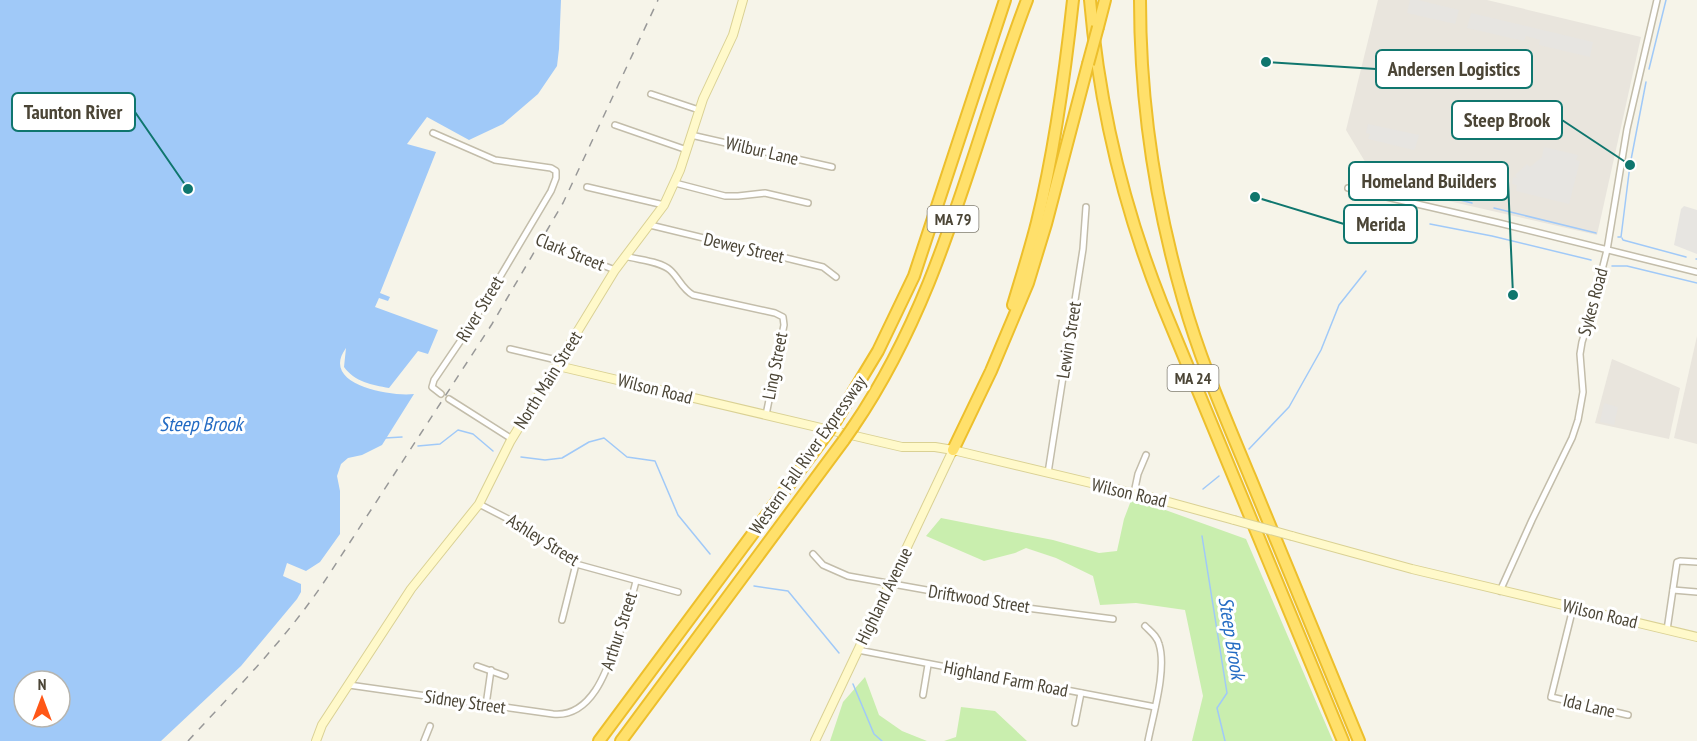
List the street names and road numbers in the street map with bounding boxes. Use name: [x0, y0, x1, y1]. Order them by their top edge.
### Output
street label: Wilbur Lane: [723, 131, 801, 170]
road number: MA 79: [928, 206, 978, 232]
street label: Clark Street: [532, 227, 608, 276]
street label: Dewey Street: [702, 227, 787, 268]
street label: Sykes Road: [1572, 265, 1613, 338]
street label: River Street: [451, 272, 508, 346]
street label: Lewin Street: [1051, 300, 1086, 380]
street label: North Main Street: [508, 327, 587, 433]
street label: Ling Street: [757, 330, 792, 402]
road number: MA 24: [1168, 365, 1218, 391]
street label: Wilson Road: [615, 368, 695, 409]
street label: Western Fall River Expressway: [744, 371, 871, 539]
street label: Wilson Road: [1089, 473, 1169, 512]
street label: Ashley Street: [503, 508, 584, 571]
street label: Highland Avenue: [850, 543, 917, 648]
street label: Driftwood Street: [927, 579, 1032, 618]
street label: Arthur Street: [595, 589, 642, 673]
street label: Wilson Road: [1560, 594, 1640, 633]
street label: Highland Farm Road: [942, 655, 1070, 702]
street label: Sidney Street: [423, 684, 507, 719]
street label: Ida Lane: [1561, 688, 1617, 723]

